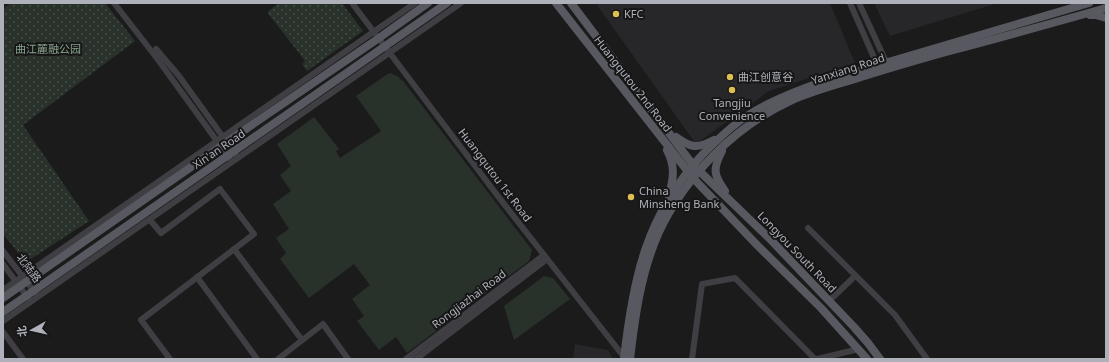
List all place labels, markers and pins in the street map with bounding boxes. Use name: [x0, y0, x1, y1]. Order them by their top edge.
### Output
place label: KFC: [624, 6, 644, 21]
marker: KFC: [611, 9, 621, 19]
place label: 曲江创意谷: [738, 69, 793, 84]
marker: 曲江创意谷: [725, 72, 735, 82]
marker: Tangjiu Convenience: [727, 85, 737, 95]
place label: Tangjiu Convenience: [699, 95, 765, 123]
place label: China Minsheng Bank: [639, 183, 719, 211]
marker: China Minsheng Bank: [626, 192, 636, 202]

